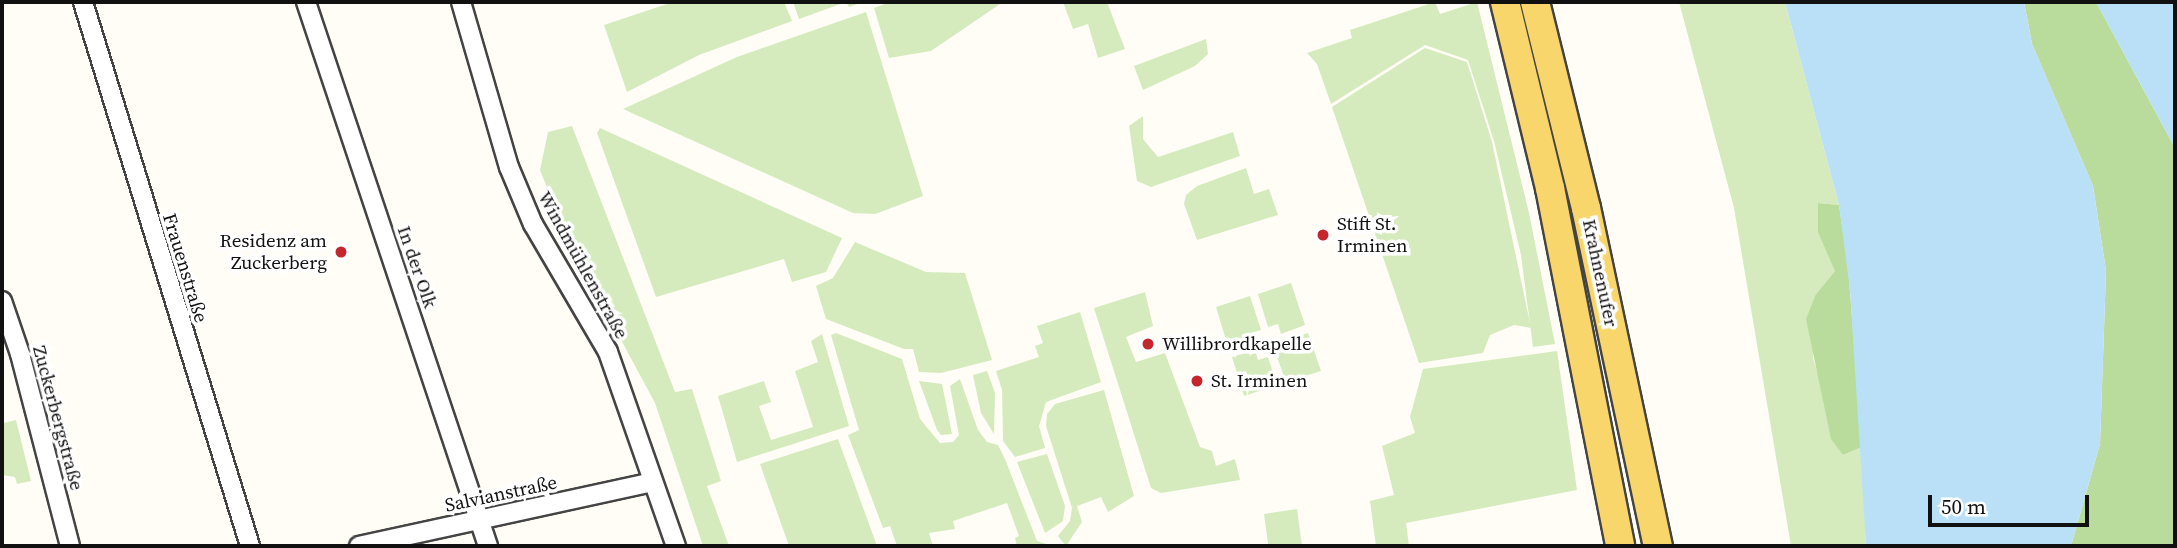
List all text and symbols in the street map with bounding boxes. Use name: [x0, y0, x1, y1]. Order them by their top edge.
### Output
street label: Windmühlenstraße: [533, 187, 633, 343]
street label: Frauenstraße: [158, 211, 212, 325]
place label: Stift St. Irminen: [1337, 213, 1408, 257]
street label: Krahnenufer: [1577, 217, 1623, 329]
street label: In der Olk: [392, 223, 442, 311]
marker: Stift St. Irminen: [1315, 227, 1331, 243]
place label: Residenz am Zuckerberg: [219, 230, 327, 274]
marker: Residenz am Zuckerberg: [333, 244, 349, 260]
place label: Willibrordkapelle: [1162, 333, 1312, 355]
marker: Willibrordkapelle: [1140, 336, 1156, 352]
street label: Zuckerbergstraße: [28, 343, 88, 493]
place label: St. Irminen: [1211, 370, 1307, 392]
marker: St. Irminen: [1189, 373, 1205, 389]
street label: Salvianstraße: [443, 471, 559, 517]
scale bar: [1932, 482, 2093, 526]
text: 50 m: [1941, 492, 1986, 521]

